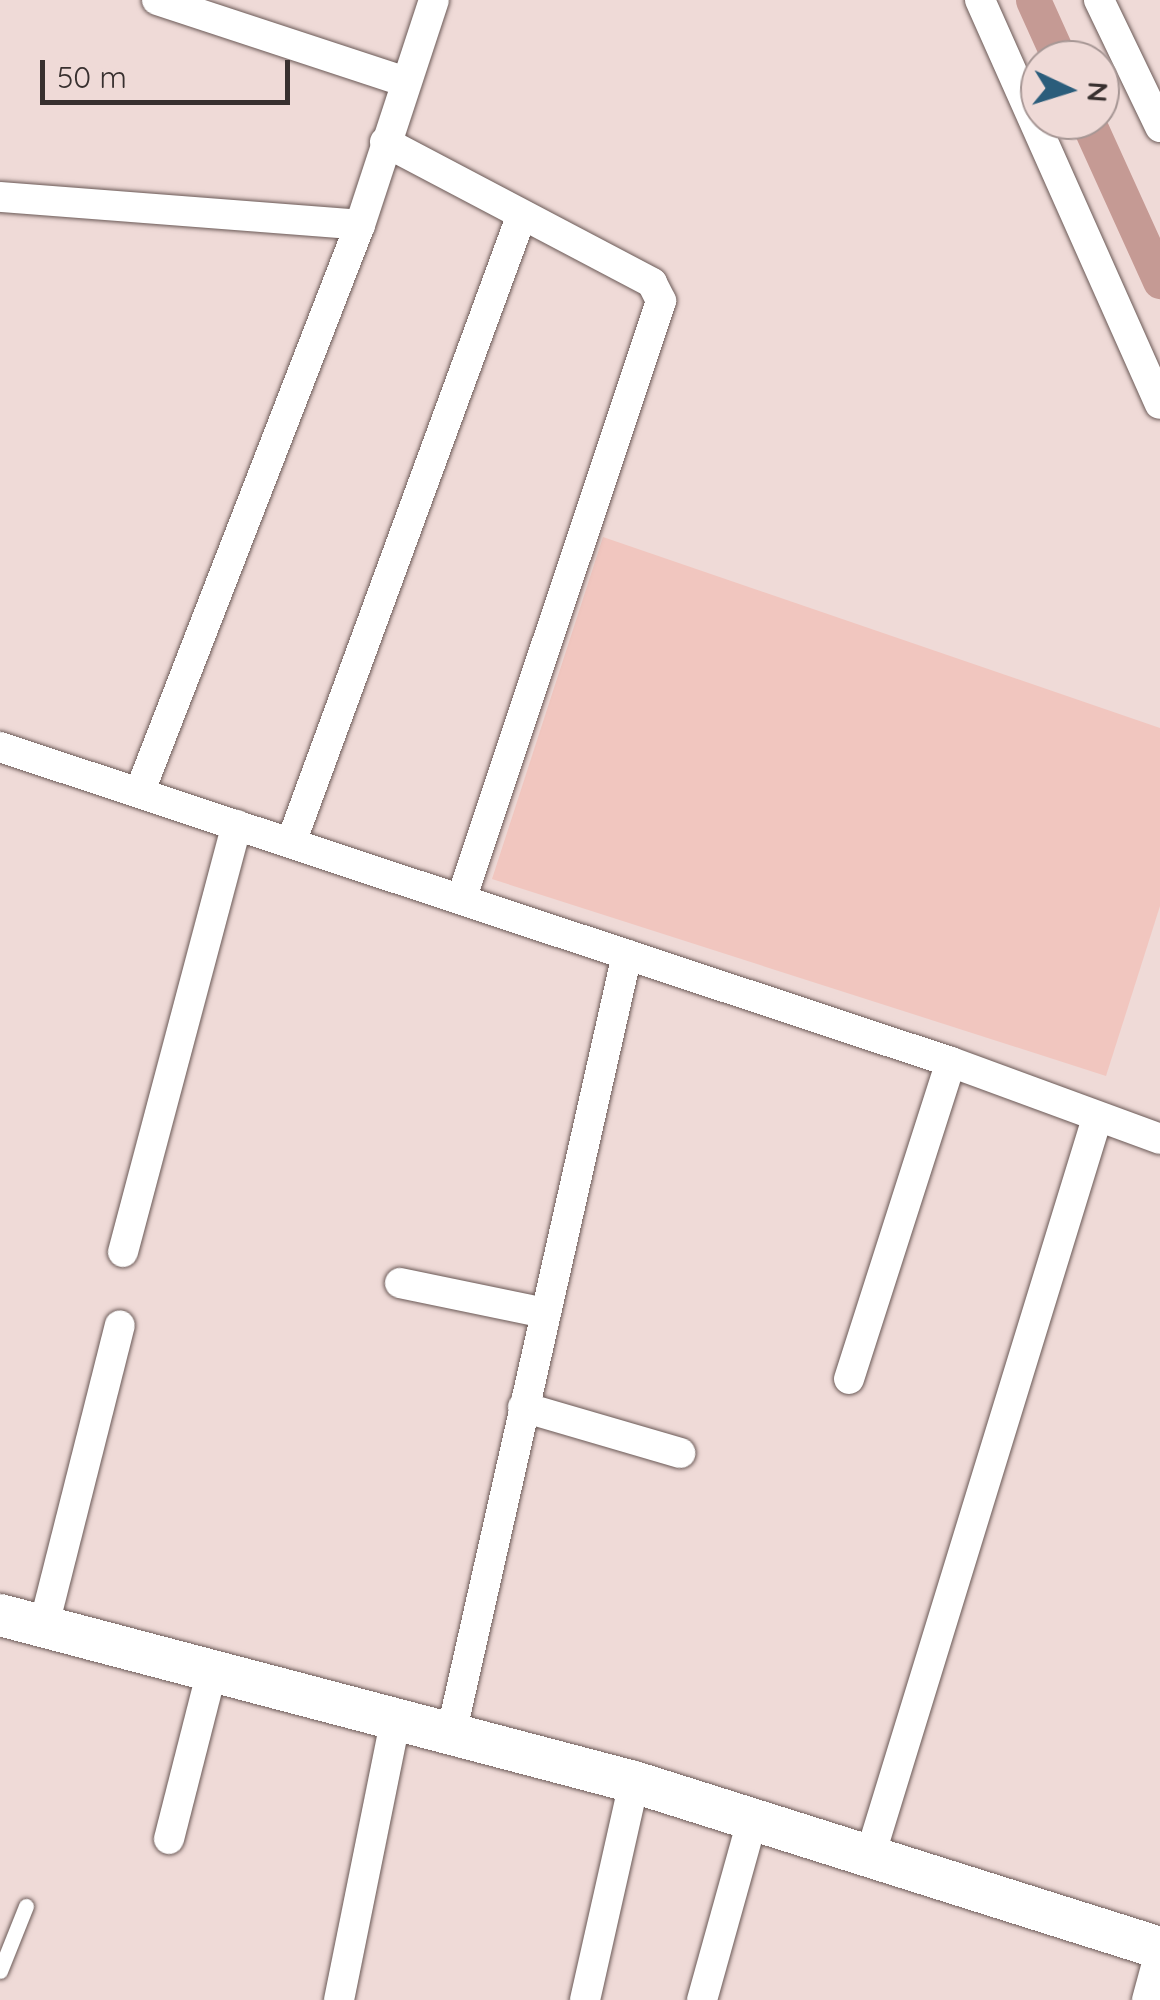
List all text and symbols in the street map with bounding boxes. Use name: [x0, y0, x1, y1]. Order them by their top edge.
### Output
scale bar: [45, 40, 295, 102]
north arrow: [1020, 40, 1120, 140]
text: 50 m: [57, 58, 127, 96]
text: N: [1080, 80, 1117, 103]

